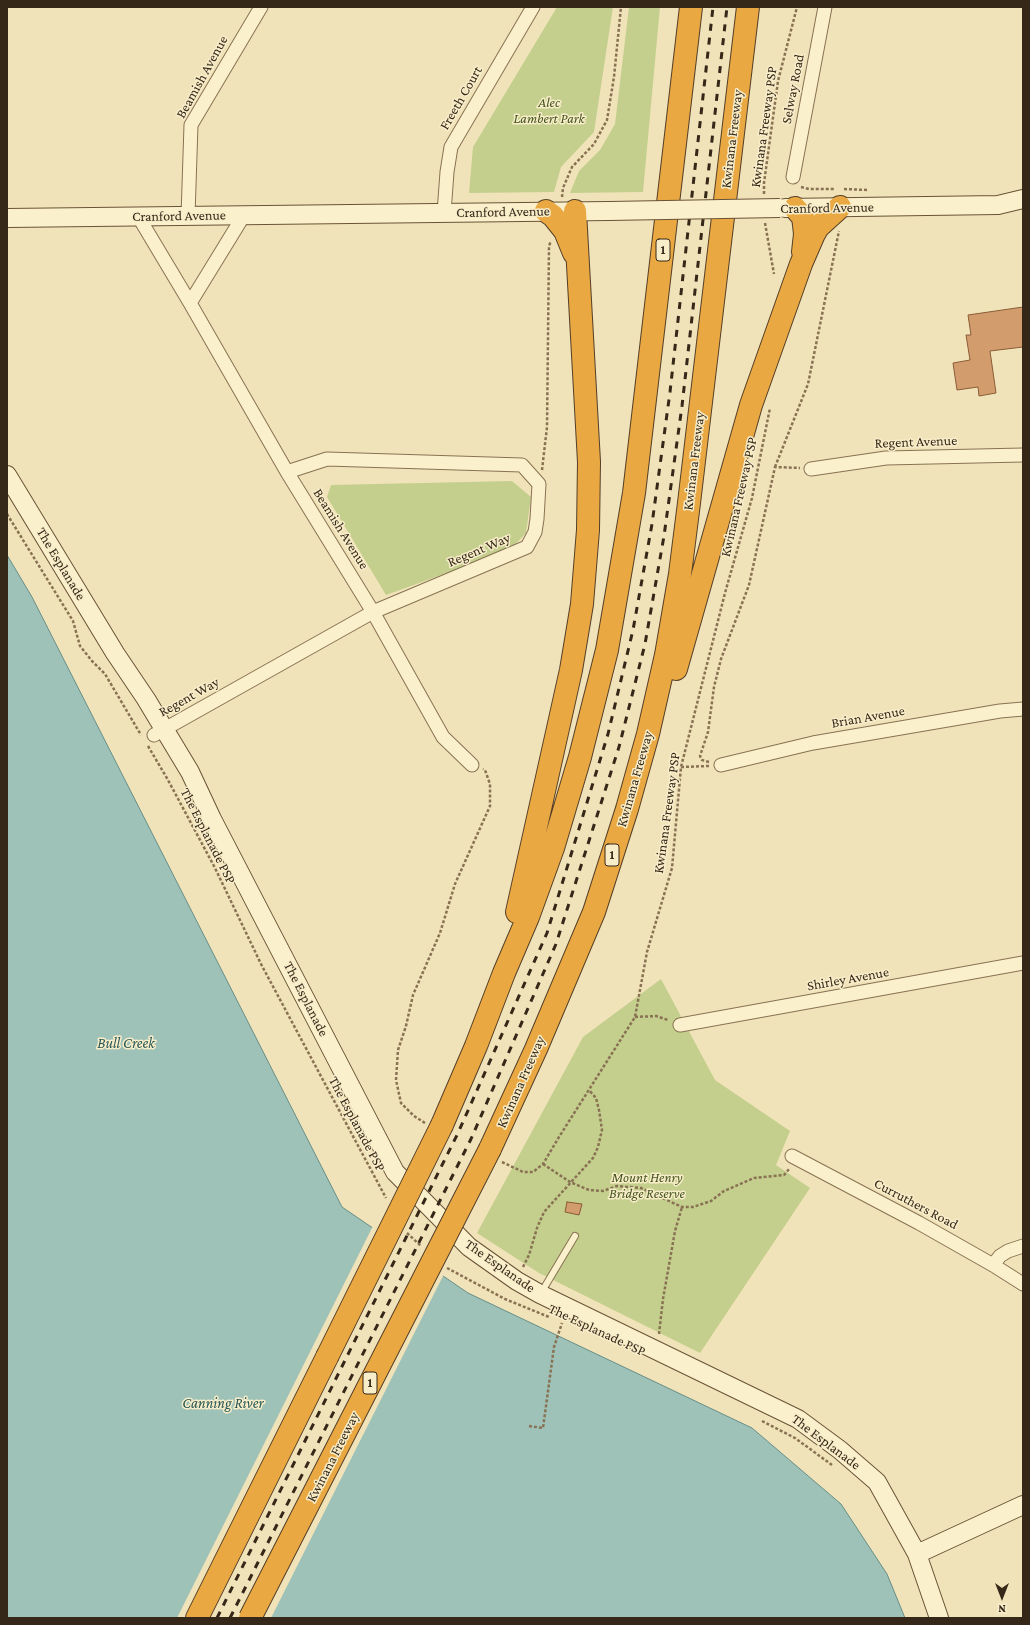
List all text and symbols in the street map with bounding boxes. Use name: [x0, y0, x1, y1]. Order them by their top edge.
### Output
street label: Beamish Avenue: [172, 33, 232, 121]
street label: Selway Road: [778, 53, 808, 125]
street label: Freeth Court: [436, 63, 486, 133]
street label: Kwinana Freeway PSP: [747, 65, 781, 189]
street label: Kwinana Freeway: [718, 89, 746, 189]
park label: Alec Lambert Park: [513, 95, 585, 128]
street label: Cranford Avenue: [780, 199, 874, 217]
street label: Cranford Avenue: [456, 203, 550, 221]
street label: Cranford Avenue: [132, 207, 226, 225]
road number: 1: [656, 239, 670, 261]
street label: Kwinana Freeway: [680, 411, 708, 511]
street label: Regent Avenue: [874, 432, 958, 452]
street label: Kwinana Freeway PSP: [717, 436, 761, 558]
street label: Beamish Avenue: [309, 486, 373, 572]
street label: The Esplanade: [33, 525, 89, 603]
street label: Regent Way: [445, 529, 513, 571]
street label: Regent Way: [156, 674, 222, 720]
street label: Brian Avenue: [830, 702, 906, 732]
street label: Kwinana Freeway: [613, 729, 657, 829]
street label: Kwinana Freeway PSP: [650, 751, 684, 875]
street label: The Esplanade PSP: [177, 785, 239, 887]
road number: 1: [605, 844, 619, 866]
street label: The Esplanade: [280, 959, 332, 1039]
street label: Shirley Avenue: [806, 964, 890, 994]
street label: Kwinana Freeway: [493, 1033, 549, 1131]
water label: Bull Creek: [97, 1034, 155, 1052]
street label: The Esplanade PSP: [325, 1074, 389, 1174]
park label: Mount Henry Bridge Reserve: [609, 1170, 685, 1202]
street label: Curruthers Road: [871, 1175, 961, 1233]
street label: The Esplanade: [462, 1236, 538, 1296]
street label: The Esplanade PSP: [546, 1300, 648, 1360]
road number: 1: [363, 1372, 377, 1394]
water label: Canning River: [182, 1394, 264, 1412]
street label: Kwinana Freeway: [303, 1409, 363, 1505]
street label: The Esplanade: [788, 1411, 864, 1473]
north arrow: [982, 1577, 1022, 1617]
text: N: [998, 1603, 1006, 1615]

